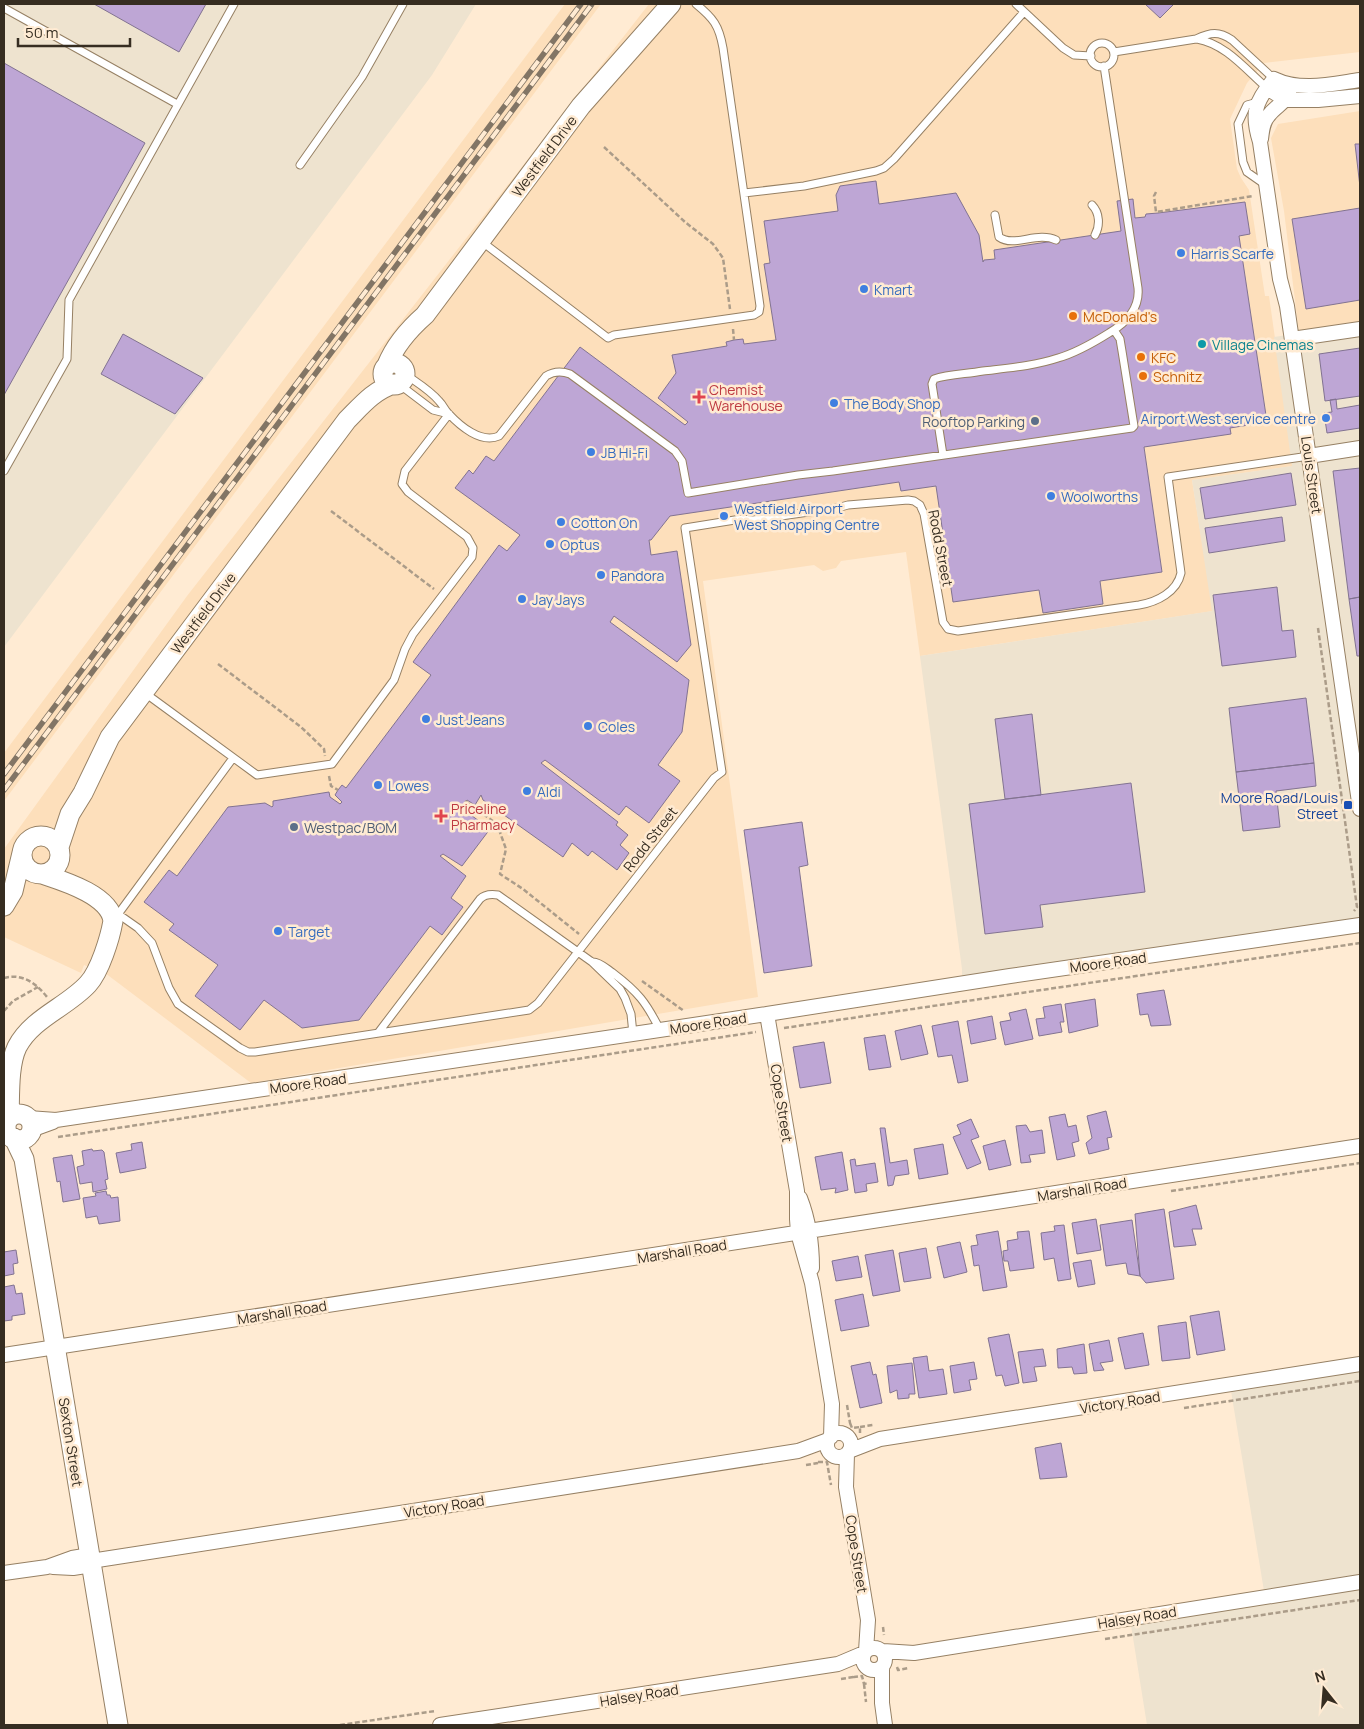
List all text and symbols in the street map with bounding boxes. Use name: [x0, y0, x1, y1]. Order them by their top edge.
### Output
scale bar: [18, 15, 130, 47]
text: 50 m: [25, 22, 59, 43]
street label: Westfield Drive: [507, 111, 581, 201]
place label: Harris Scarfe: [1191, 244, 1274, 263]
marker: Harris Scarfe: [1175, 247, 1187, 259]
place label: Kmart: [874, 280, 913, 299]
marker: Kmart: [858, 283, 870, 295]
place label: McDonald's: [1083, 307, 1157, 326]
marker: McDonald's: [1067, 310, 1079, 322]
place label: Village Cinemas: [1212, 335, 1314, 354]
marker: Village Cinemas: [1196, 338, 1208, 350]
place label: KFC: [1151, 348, 1176, 367]
marker: KFC: [1135, 351, 1147, 363]
place label: Schnitz: [1153, 367, 1202, 386]
marker: Schnitz: [1137, 370, 1149, 382]
place label: Chemist Warehouse: [709, 380, 783, 415]
marker: Chemist Warehouse: [693, 391, 705, 403]
place label: The Body Shop: [844, 394, 941, 413]
marker: The Body Shop: [828, 397, 840, 409]
place label: Airport West service centre: [1141, 409, 1316, 428]
place label: Rooftop Parking: [922, 412, 1025, 431]
marker: Airport West service centre: [1320, 412, 1332, 424]
marker: Rooftop Parking: [1029, 415, 1041, 427]
street label: Louis Street: [1297, 435, 1327, 515]
place label: JB Hi-Fi: [601, 443, 648, 462]
marker: JB Hi-Fi: [585, 446, 597, 458]
place label: Woolworths: [1061, 487, 1138, 506]
marker: Woolworths: [1045, 490, 1057, 502]
place label: Westfield Airport West Shopping Centre: [734, 499, 880, 534]
street label: Rodd Street: [924, 508, 958, 588]
marker: Westfield Airport West Shopping Centre: [718, 510, 730, 522]
place label: Cotton On: [571, 513, 638, 532]
marker: Cotton On: [555, 516, 567, 528]
place label: Optus: [560, 535, 600, 554]
marker: Optus: [544, 538, 556, 550]
place label: Pandora: [611, 566, 664, 585]
street label: Westfield Drive: [166, 568, 240, 658]
marker: Pandora: [595, 569, 607, 581]
place label: Jay Jays: [532, 590, 585, 609]
marker: Jay Jays: [516, 593, 528, 605]
place label: Just Jeans: [436, 710, 505, 729]
marker: Just Jeans: [420, 713, 432, 725]
place label: Coles: [598, 717, 635, 736]
marker: Coles: [582, 720, 594, 732]
place label: Lowes: [388, 776, 429, 795]
marker: Lowes: [372, 779, 384, 791]
place label: Aldi: [537, 782, 561, 801]
marker: Aldi: [521, 785, 533, 797]
place label: Moore Road/Louis Street: [1221, 788, 1338, 823]
place label: Priceline Pharmacy: [451, 799, 516, 834]
marker: Moore Road/Louis Street: [1342, 799, 1354, 811]
street label: Rodd Street: [619, 802, 682, 875]
marker: Priceline Pharmacy: [435, 810, 447, 822]
place label: Westpac/BOM: [304, 818, 397, 837]
marker: Westpac/BOM: [288, 821, 300, 833]
place label: Target: [288, 922, 330, 941]
marker: Target: [272, 925, 284, 937]
street label: Moore Road: [1068, 947, 1148, 977]
street label: Moore Road: [668, 1008, 748, 1038]
street label: Cope Street: [766, 1063, 798, 1144]
street label: Moore Road: [268, 1068, 348, 1098]
street label: Marshall Road: [1036, 1173, 1128, 1205]
street label: Marshall Road: [636, 1235, 728, 1267]
street label: Marshall Road: [236, 1296, 328, 1328]
street label: Victory Road: [1078, 1386, 1162, 1418]
street label: Sexton Street: [55, 1396, 87, 1488]
street label: Victory Road: [402, 1490, 486, 1522]
street label: Cope Street: [841, 1514, 873, 1595]
street label: Halsey Road: [1096, 1601, 1178, 1633]
north arrow: [1299, 1664, 1349, 1714]
text: N: [1312, 1666, 1328, 1687]
street label: Halsey Road: [598, 1679, 680, 1711]

